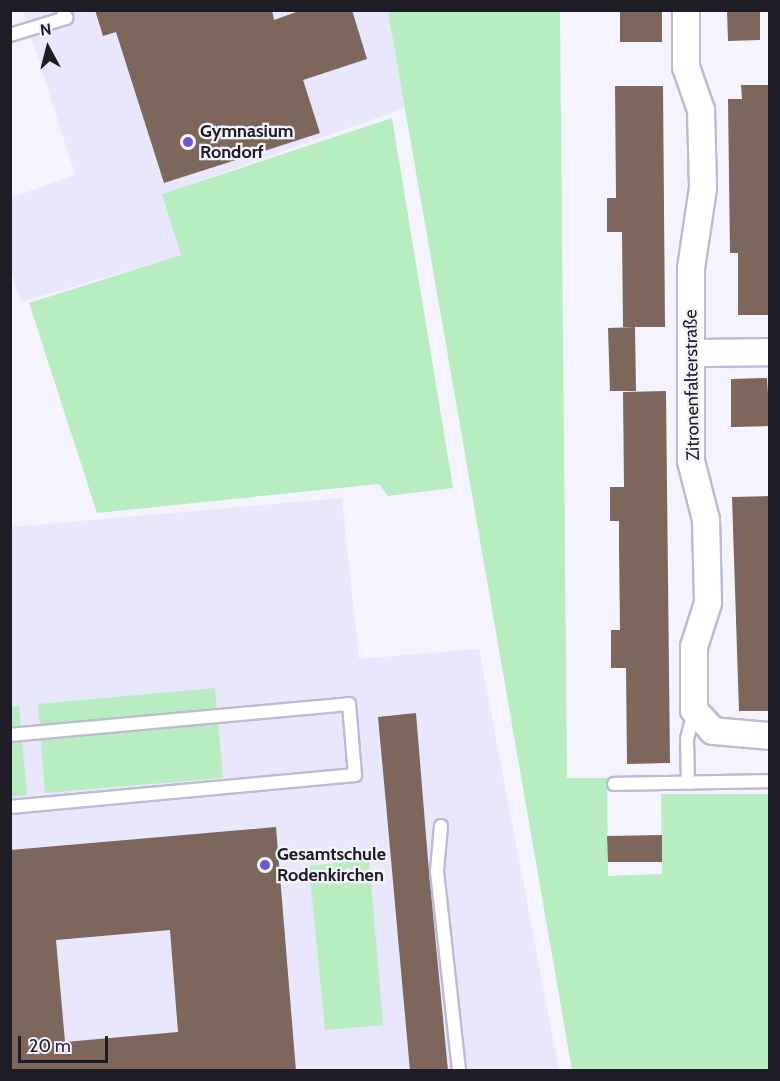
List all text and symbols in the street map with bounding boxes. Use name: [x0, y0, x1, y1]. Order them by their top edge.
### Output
north arrow: [18, 18, 78, 78]
text: N: [39, 20, 53, 40]
place label: Gymnasium Rondorf: [200, 121, 293, 164]
marker: Gymnasium Rondorf: [181, 135, 195, 149]
street label: Zitronenfalterstraße: [680, 309, 704, 461]
place label: Gesamtschule Rodenkirchen: [277, 844, 386, 886]
marker: Gesamtschule Rodenkirchen: [258, 858, 272, 872]
scale bar: [21, 1024, 111, 1062]
text: 20 m: [29, 1035, 71, 1057]

